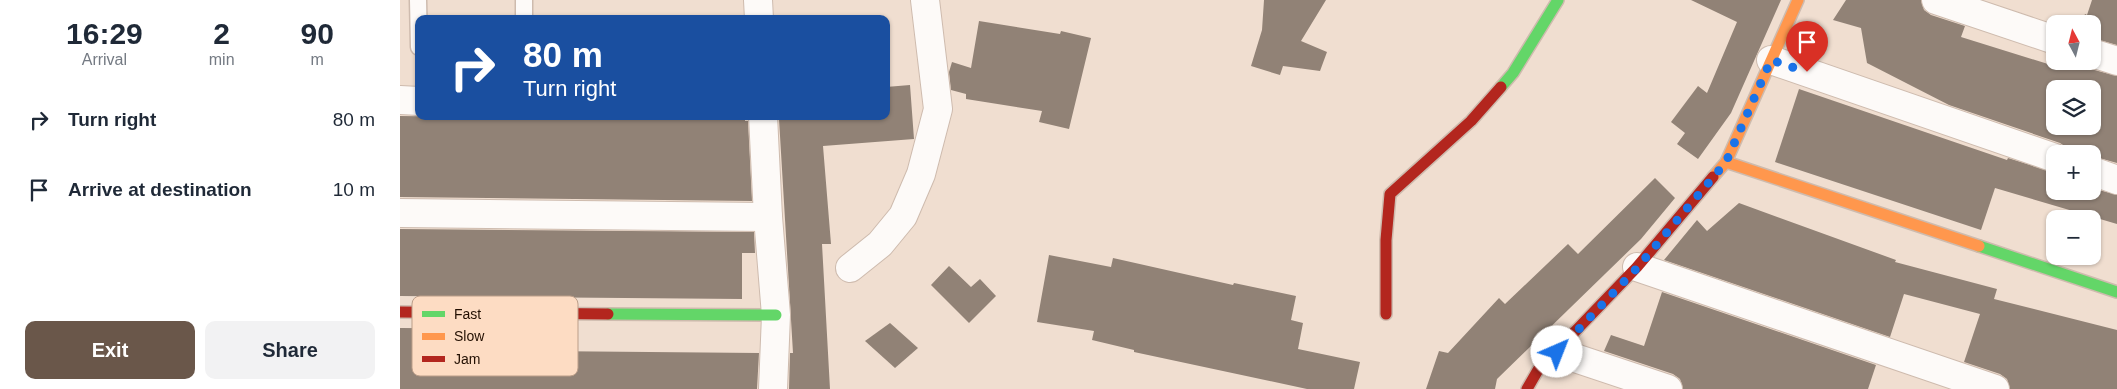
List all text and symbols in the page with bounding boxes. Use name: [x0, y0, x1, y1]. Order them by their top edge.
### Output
north arrow: [2046, 15, 2101, 70]
map controls: [2046, 15, 2101, 265]
text: 16:29: [66, 17, 143, 50]
text: 2: [213, 17, 230, 50]
text: 90: [301, 17, 334, 50]
pin: [1786, 21, 1828, 72]
icon: arrive: [1793, 28, 1821, 56]
icon: right: [440, 35, 505, 100]
text: 80 m: [523, 35, 603, 74]
text: Arrival: [82, 51, 127, 68]
text: min: [209, 51, 235, 68]
text: m: [311, 51, 324, 68]
text: Turn right: [523, 76, 616, 101]
button: layers: [2046, 80, 2101, 135]
icon: right: [25, 106, 53, 134]
text: Turn right: [68, 109, 156, 130]
text: 80 m: [333, 109, 375, 130]
button: +: [2046, 145, 2101, 200]
icon: arrive: [25, 176, 53, 204]
text: Arrive at destination: [68, 179, 252, 200]
text: 10 m: [333, 179, 375, 200]
button: −: [2046, 210, 2101, 265]
legend: [412, 296, 578, 376]
text: Fast: [454, 306, 481, 322]
button: Exit: [25, 321, 195, 379]
button: Share: [205, 321, 375, 379]
position arrow: [1530, 325, 1582, 377]
text: Slow: [454, 328, 485, 344]
text: Jam: [454, 351, 480, 367]

